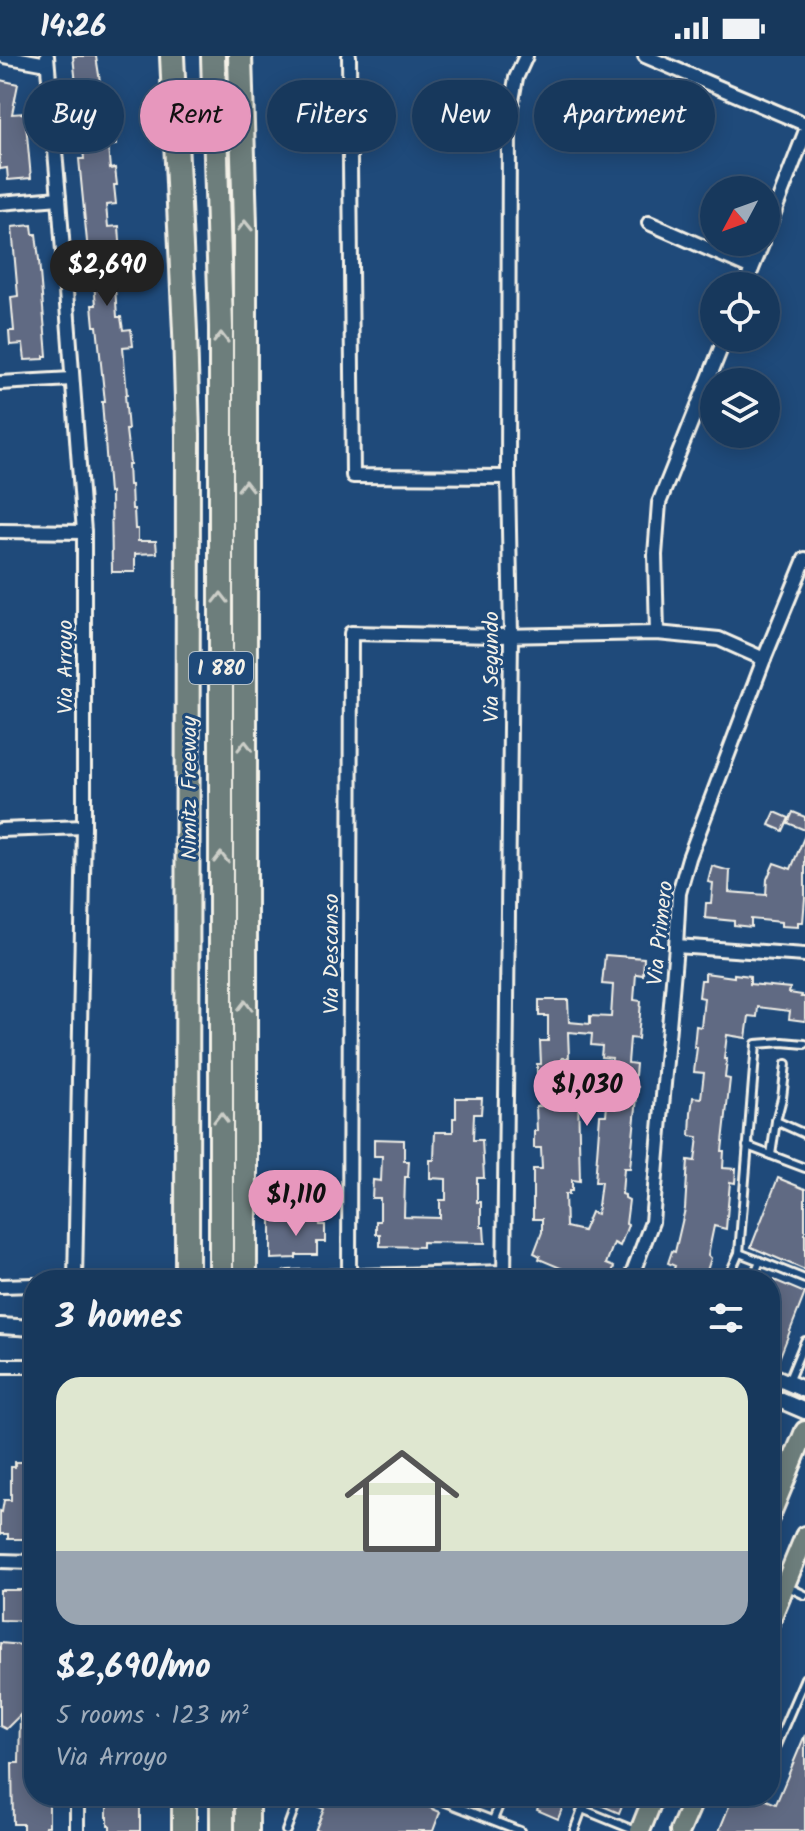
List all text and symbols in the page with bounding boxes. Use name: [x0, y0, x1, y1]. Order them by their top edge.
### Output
text: 14:26: [40, 4, 107, 52]
chip: Buy: [24, 80, 124, 152]
chip: Rent: [140, 80, 251, 152]
chip: Filters: [267, 80, 396, 152]
chip: New: [412, 80, 518, 152]
chip: Apartment: [534, 80, 715, 152]
north arrow: [700, 176, 780, 256]
map controls: [700, 176, 780, 448]
one-way arrow: [236, 219, 254, 232]
pin: $2,690: [42, 240, 172, 308]
text: $2,690: [68, 245, 146, 287]
button: locate: [700, 272, 780, 352]
one-way arrow: [212, 331, 230, 344]
button: layers: [700, 368, 780, 448]
one-way arrow: [236, 479, 254, 492]
one-way arrow: [212, 591, 230, 604]
street label: Via Segundo: [475, 611, 510, 723]
street label: Via Arroyo: [49, 620, 84, 714]
road number: I 880: [189, 652, 253, 684]
street label: Nimitz Freeway: [173, 715, 208, 860]
one-way arrow: [236, 739, 254, 752]
one-way arrow: [212, 851, 230, 864]
street label: Via Primero: [639, 879, 684, 987]
street label: Via Descanso: [315, 894, 350, 1014]
one-way arrow: [236, 999, 254, 1012]
pin: $1,030: [522, 1060, 652, 1128]
text: $1,030: [552, 1065, 622, 1107]
one-way arrow: [212, 1111, 230, 1124]
pin: $1,110: [231, 1170, 361, 1238]
text: $1,110: [266, 1175, 326, 1217]
text: 3 homes: [56, 1291, 183, 1345]
icon: filters: [704, 1296, 748, 1340]
icon: home: [330, 1429, 474, 1573]
text: $2,690/mo: [56, 1641, 211, 1695]
text: 5 rooms · 123 m²: [56, 1695, 249, 1737]
text: Via Arroyo: [56, 1737, 167, 1779]

